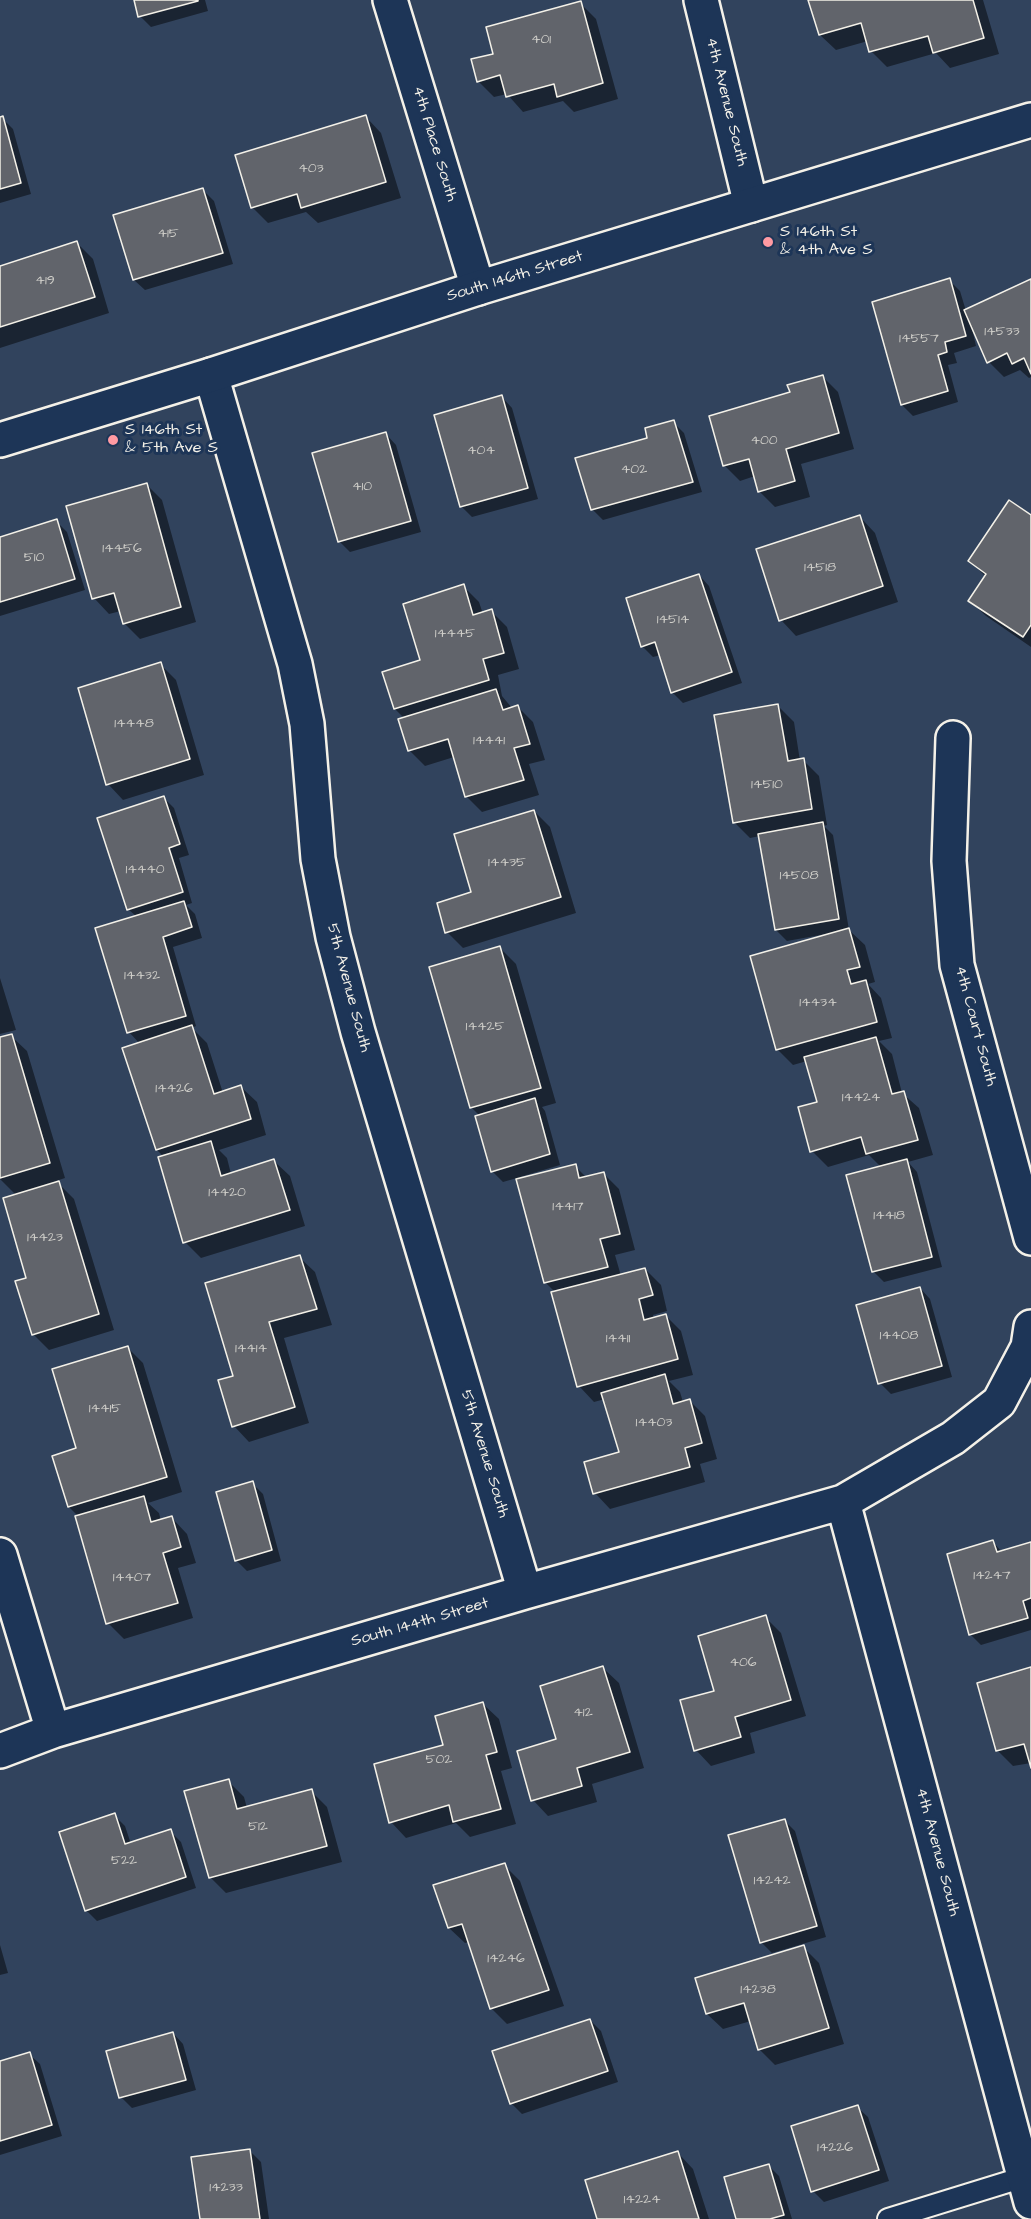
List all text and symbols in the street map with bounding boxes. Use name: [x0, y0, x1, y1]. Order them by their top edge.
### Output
house number: 401: [531, 32, 551, 48]
street label: 4th Avenue South: [701, 36, 751, 168]
street label: 4th Place South: [407, 84, 461, 204]
house number: 403: [298, 161, 324, 177]
place label: S 146th St & 4th Ave S: [780, 223, 873, 261]
house number: 415: [157, 226, 179, 242]
marker: S 146th St & 4th Ave S: [761, 235, 775, 249]
street label: South 146th Street: [445, 247, 585, 307]
house number: 419: [35, 273, 55, 289]
house number: 14533: [984, 324, 1020, 340]
house number: 14557: [899, 331, 939, 347]
place label: S 146th St & 5th Ave S: [125, 421, 218, 459]
marker: S 146th St & 5th Ave S: [106, 433, 120, 447]
house number: 400: [750, 433, 778, 449]
house number: 404: [467, 443, 495, 459]
house number: 402: [621, 462, 647, 478]
house number: 410: [352, 479, 372, 495]
house number: 14456: [102, 541, 142, 557]
house number: 510: [24, 550, 44, 566]
house number: 14518: [804, 560, 836, 576]
house number: 14514: [657, 612, 689, 628]
house number: 14445: [435, 626, 475, 642]
house number: 14448: [114, 716, 154, 732]
house number: 14441: [473, 733, 505, 749]
house number: 14510: [751, 777, 783, 793]
house number: 14435: [488, 855, 526, 871]
house number: 14440: [125, 862, 165, 878]
house number: 14508: [779, 868, 819, 884]
street label: 5th Avenue South: [322, 922, 374, 1054]
street label: 4th Court South: [950, 964, 1000, 1088]
house number: 14432: [124, 968, 160, 984]
house number: 14434: [799, 995, 837, 1011]
house number: 14425: [466, 1019, 504, 1035]
house number: 14426: [155, 1081, 193, 1097]
house number: 14424: [842, 1090, 880, 1106]
house number: 14420: [208, 1185, 246, 1201]
house number: 14417: [552, 1199, 584, 1215]
house number: 14418: [873, 1208, 905, 1224]
house number: 14423: [27, 1230, 63, 1246]
house number: 14408: [880, 1328, 918, 1344]
house number: 14411: [606, 1331, 630, 1347]
house number: 14414: [235, 1341, 267, 1357]
street label: 5th Avenue South: [455, 1388, 513, 1520]
house number: 14415: [89, 1401, 121, 1417]
house number: 14403: [636, 1415, 672, 1431]
house number: 14247: [973, 1568, 1011, 1584]
house number: 14407: [113, 1570, 151, 1586]
street label: South 144th Street: [349, 1594, 491, 1652]
house number: 406: [729, 1655, 757, 1671]
house number: 412: [573, 1705, 593, 1721]
house number: 502: [426, 1752, 452, 1768]
street label: 4th Avenue South: [911, 1786, 963, 1918]
house number: 512: [248, 1819, 268, 1835]
house number: 522: [111, 1853, 137, 1869]
house number: 14242: [754, 1873, 790, 1889]
house number: 14246: [487, 1951, 525, 1967]
house number: 14238: [740, 1982, 776, 1998]
house number: 14226: [817, 2140, 853, 2156]
house number: 14233: [209, 2180, 243, 2196]
house number: 14224: [624, 2192, 660, 2208]

